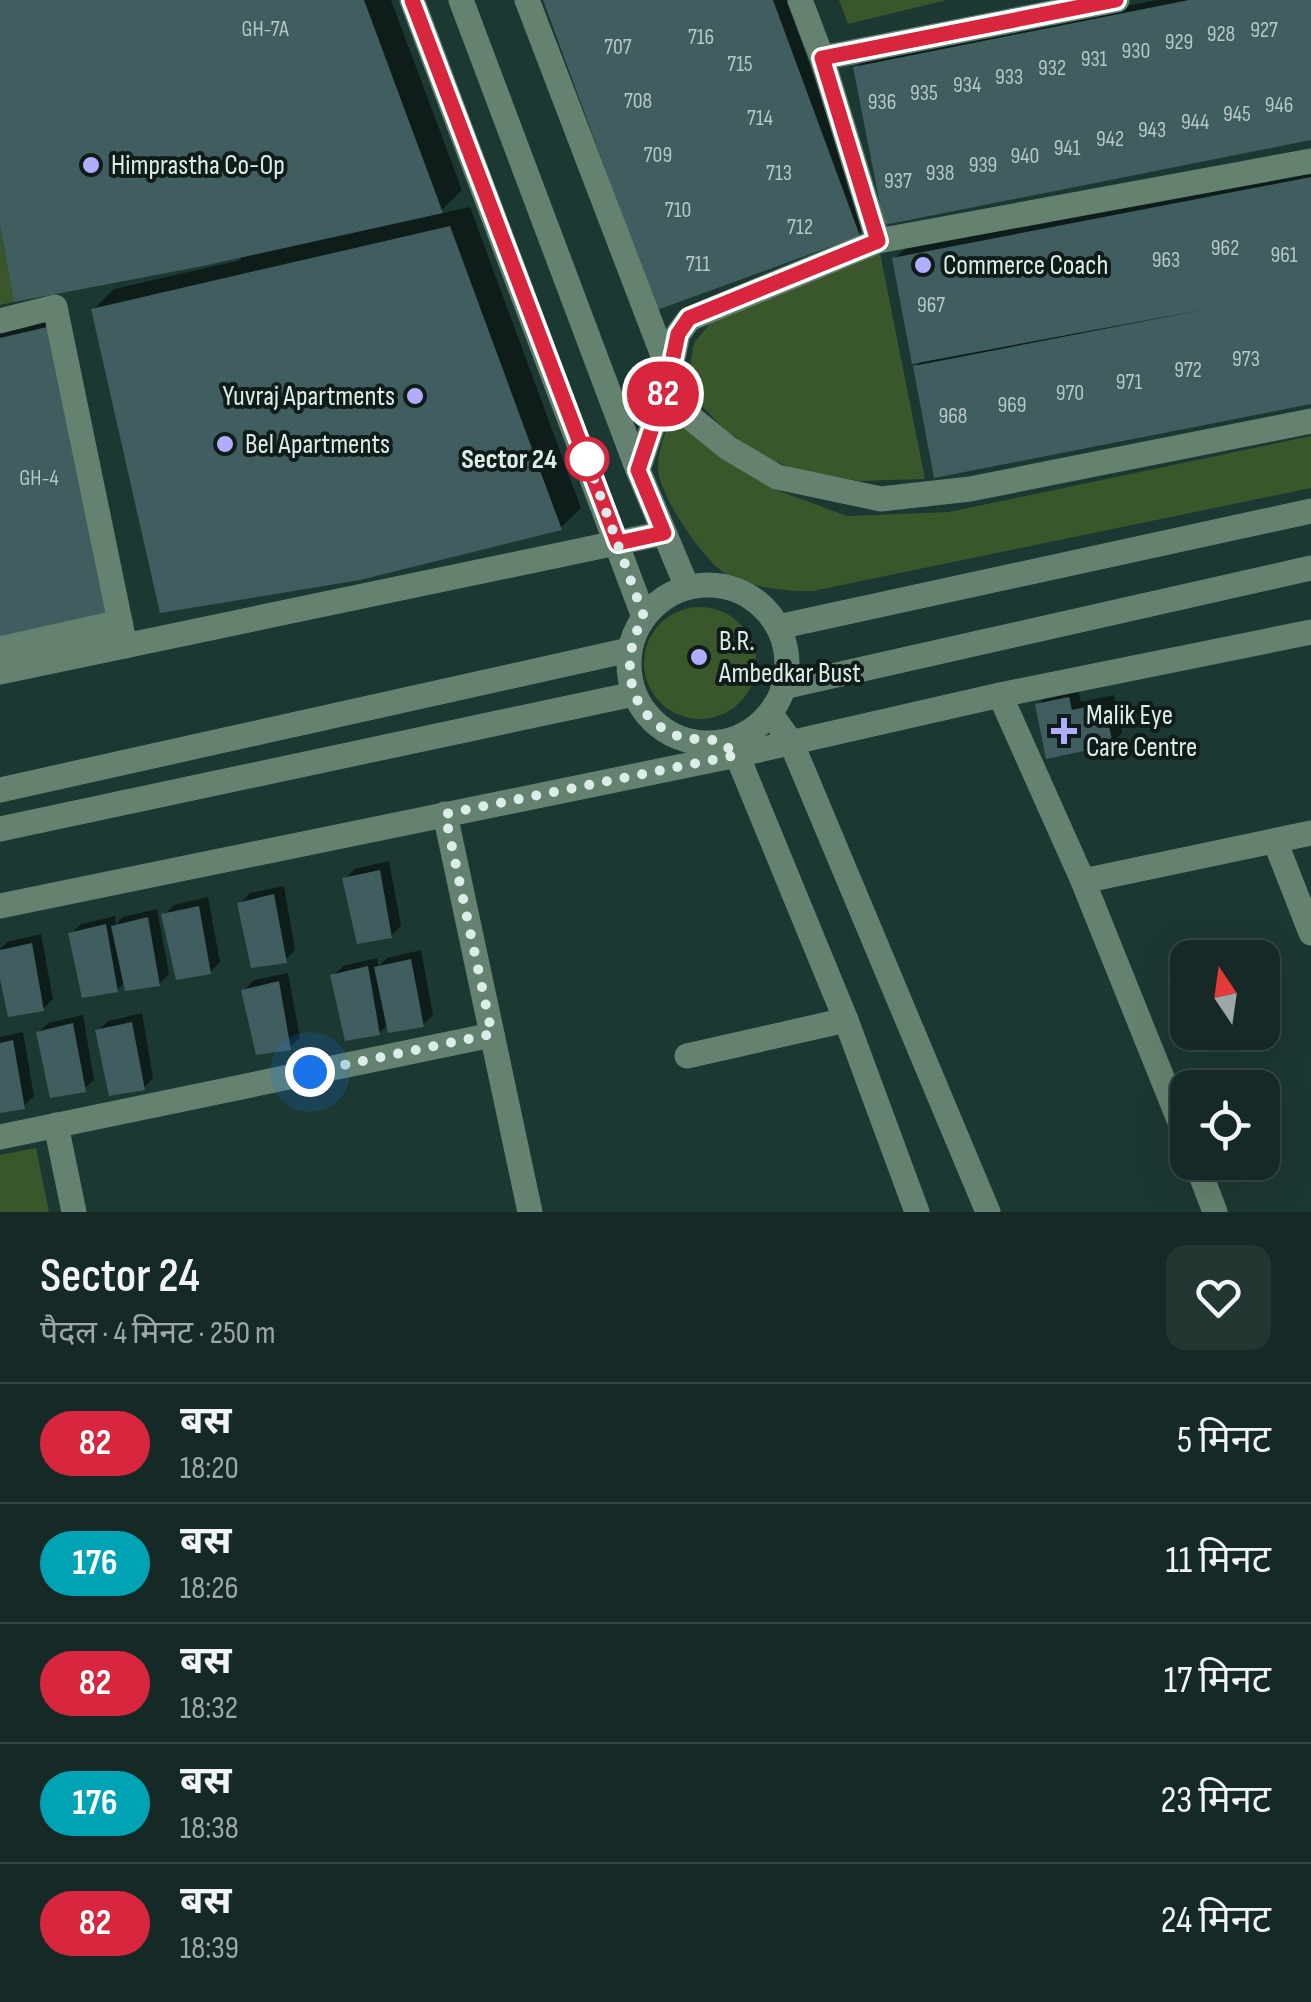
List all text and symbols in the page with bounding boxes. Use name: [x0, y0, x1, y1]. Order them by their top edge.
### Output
house number: GH-7A: [241, 16, 289, 43]
house number: 927: [1250, 17, 1278, 44]
house number: 928: [1207, 21, 1235, 48]
house number: 716: [688, 24, 714, 51]
house number: 929: [1165, 29, 1193, 56]
house number: 707: [604, 34, 632, 61]
house number: 930: [1122, 38, 1150, 65]
house number: 931: [1081, 46, 1108, 73]
house number: 715: [727, 51, 753, 78]
house number: 932: [1038, 55, 1066, 82]
house number: 933: [995, 64, 1023, 91]
house number: 934: [953, 72, 981, 99]
house number: 935: [910, 80, 938, 107]
house number: 708: [624, 88, 652, 115]
house number: 936: [868, 89, 896, 116]
house number: 946: [1265, 92, 1293, 119]
house number: 945: [1223, 101, 1251, 128]
house number: 714: [747, 105, 773, 132]
house number: 944: [1181, 109, 1209, 136]
house number: 943: [1138, 117, 1166, 144]
house number: 942: [1096, 126, 1124, 153]
house number: 941: [1054, 135, 1081, 162]
house number: 709: [644, 142, 672, 169]
house number: 940: [1011, 143, 1039, 170]
place label: Himprastha Co-Op: [111, 149, 285, 182]
house number: 939: [969, 152, 997, 179]
marker: Himprastha Co-Op: [80, 154, 102, 176]
house number: 713: [766, 160, 792, 187]
house number: 938: [926, 160, 954, 187]
house number: 937: [884, 168, 912, 195]
house number: 710: [665, 197, 691, 224]
house number: 712: [787, 214, 813, 241]
house number: 962: [1211, 235, 1239, 262]
house number: 961: [1270, 242, 1298, 269]
house number: 963: [1152, 247, 1180, 274]
place label: Commerce Coach: [943, 249, 1108, 282]
house number: 711: [686, 251, 710, 278]
marker: Commerce Coach: [912, 254, 934, 276]
house number: 967: [917, 292, 945, 319]
house number: 973: [1232, 346, 1260, 373]
house number: 972: [1174, 357, 1202, 384]
line badge: 82: [618, 362, 708, 426]
house number: 971: [1116, 369, 1142, 396]
text: 82: [647, 373, 679, 416]
place label: Yuvraj Apartments: [222, 380, 395, 413]
house number: 970: [1056, 380, 1084, 407]
marker: Yuvraj Apartments: [404, 385, 426, 407]
house number: 969: [998, 392, 1027, 419]
house number: 968: [938, 403, 968, 430]
place label: Bel Apartments: [245, 428, 390, 461]
marker: Bel Apartments: [214, 433, 236, 455]
marker: Sector 24: [566, 438, 608, 480]
place label: Sector 24: [461, 443, 557, 476]
house number: GH-4: [19, 465, 59, 492]
place label: B.R. Ambedkar Bust: [718, 625, 861, 690]
marker: B.R. Ambedkar Bust: [688, 646, 710, 668]
place label: Malik Eye Care Centre: [1086, 699, 1197, 764]
marker: Malik Eye Care Centre: [1051, 718, 1077, 744]
north arrow: [1170, 940, 1280, 1050]
map controls: [1170, 940, 1280, 1180]
your location: [285, 1047, 335, 1097]
button: locate: [1170, 1070, 1280, 1180]
button: heart: [1166, 1245, 1271, 1350]
text: Sector 24: [40, 1248, 200, 1305]
text: पैदल · 4 मिनट · 250 m: [40, 1314, 276, 1353]
text: बस: [180, 1399, 232, 1444]
text: 5 मिनट: [1177, 1418, 1271, 1463]
text: 82: [79, 1422, 111, 1465]
text: 18:20: [180, 1449, 239, 1488]
text: बस: [180, 1519, 232, 1564]
text: 11 मिनट: [1166, 1538, 1271, 1583]
text: 176: [72, 1542, 118, 1585]
text: 18:26: [180, 1569, 238, 1608]
text: बस: [180, 1639, 232, 1684]
text: 17 मिनट: [1164, 1658, 1271, 1703]
text: 82: [79, 1662, 111, 1705]
text: 18:32: [180, 1689, 238, 1728]
text: बस: [180, 1759, 232, 1804]
text: 23 मिनट: [1160, 1778, 1271, 1823]
text: 176: [72, 1782, 118, 1825]
text: 18:38: [180, 1809, 239, 1848]
text: बस: [180, 1879, 232, 1924]
text: 24 मिनट: [1161, 1898, 1271, 1943]
text: 82: [79, 1902, 111, 1945]
text: 18:39: [180, 1929, 239, 1968]

